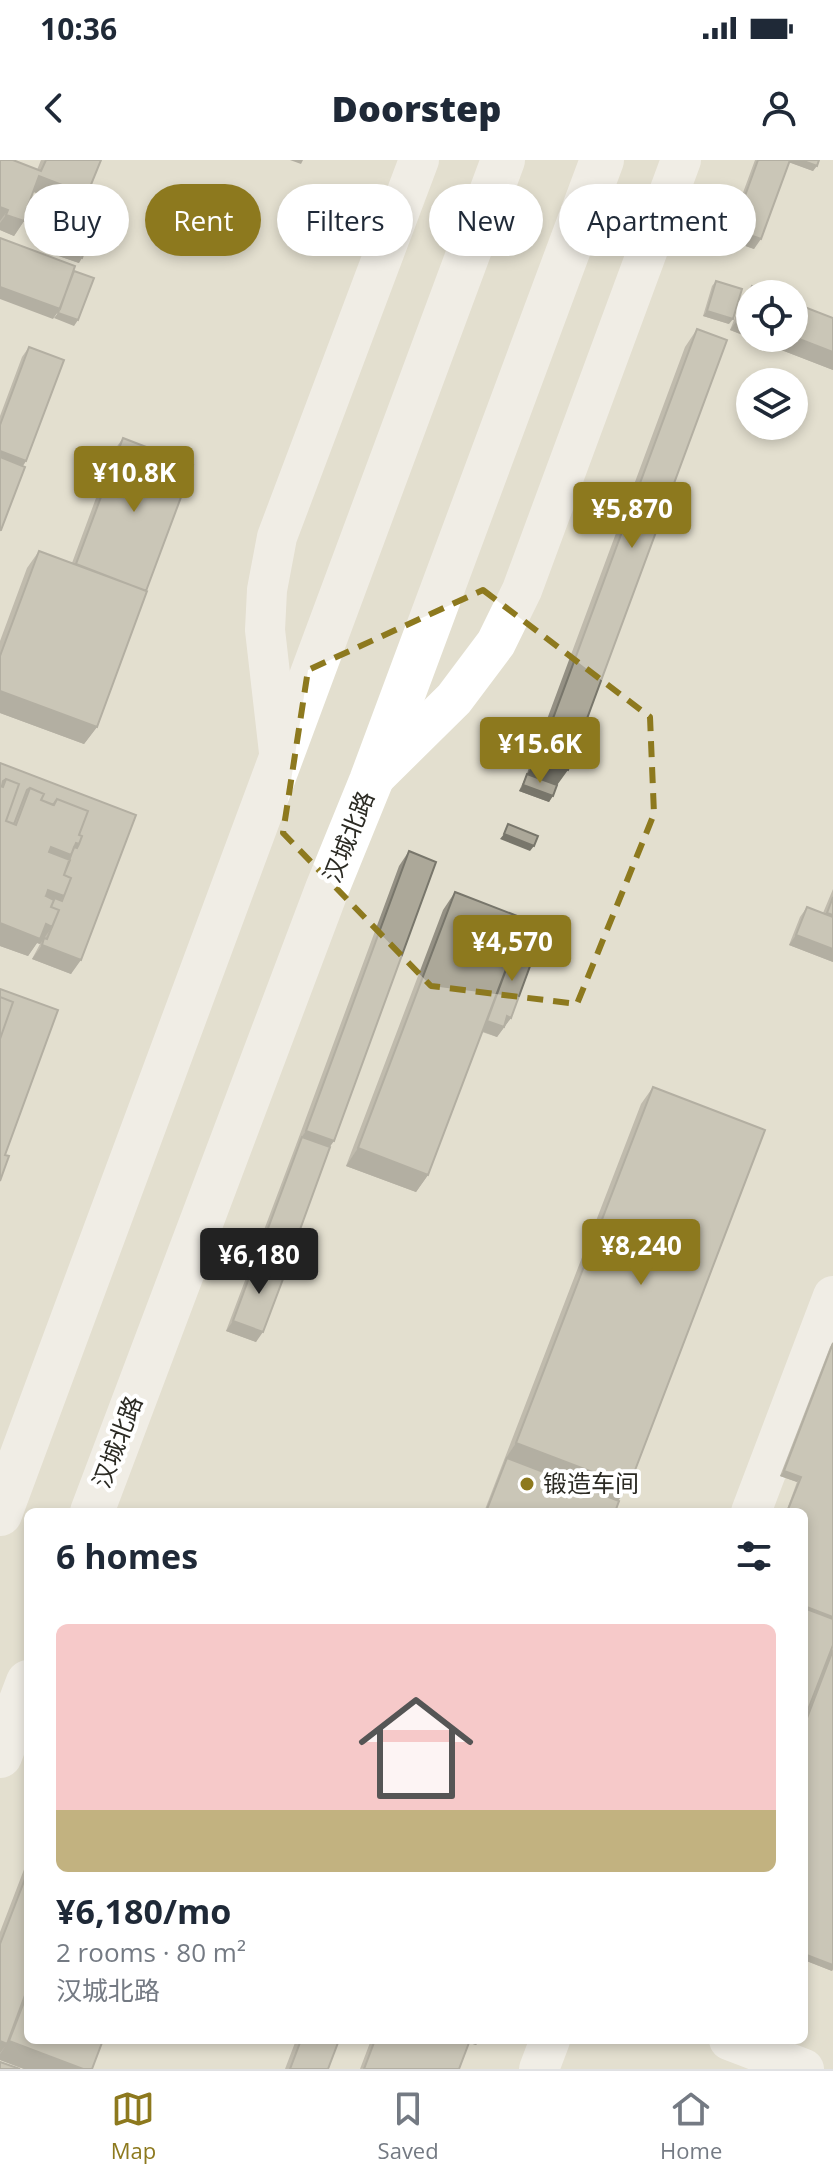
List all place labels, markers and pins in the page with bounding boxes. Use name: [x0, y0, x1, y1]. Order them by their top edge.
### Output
pin: ¥10.8K: [69, 446, 199, 514]
pin: ¥5,870: [567, 482, 697, 550]
pin: ¥15.6K: [475, 717, 605, 785]
pin: ¥4,570: [447, 915, 577, 983]
pin: ¥8,240: [576, 1219, 706, 1287]
pin: ¥6,180: [194, 1228, 324, 1296]
place label: 锻造车间: [543, 1466, 639, 1499]
marker: 锻造车间: [518, 1475, 536, 1493]

